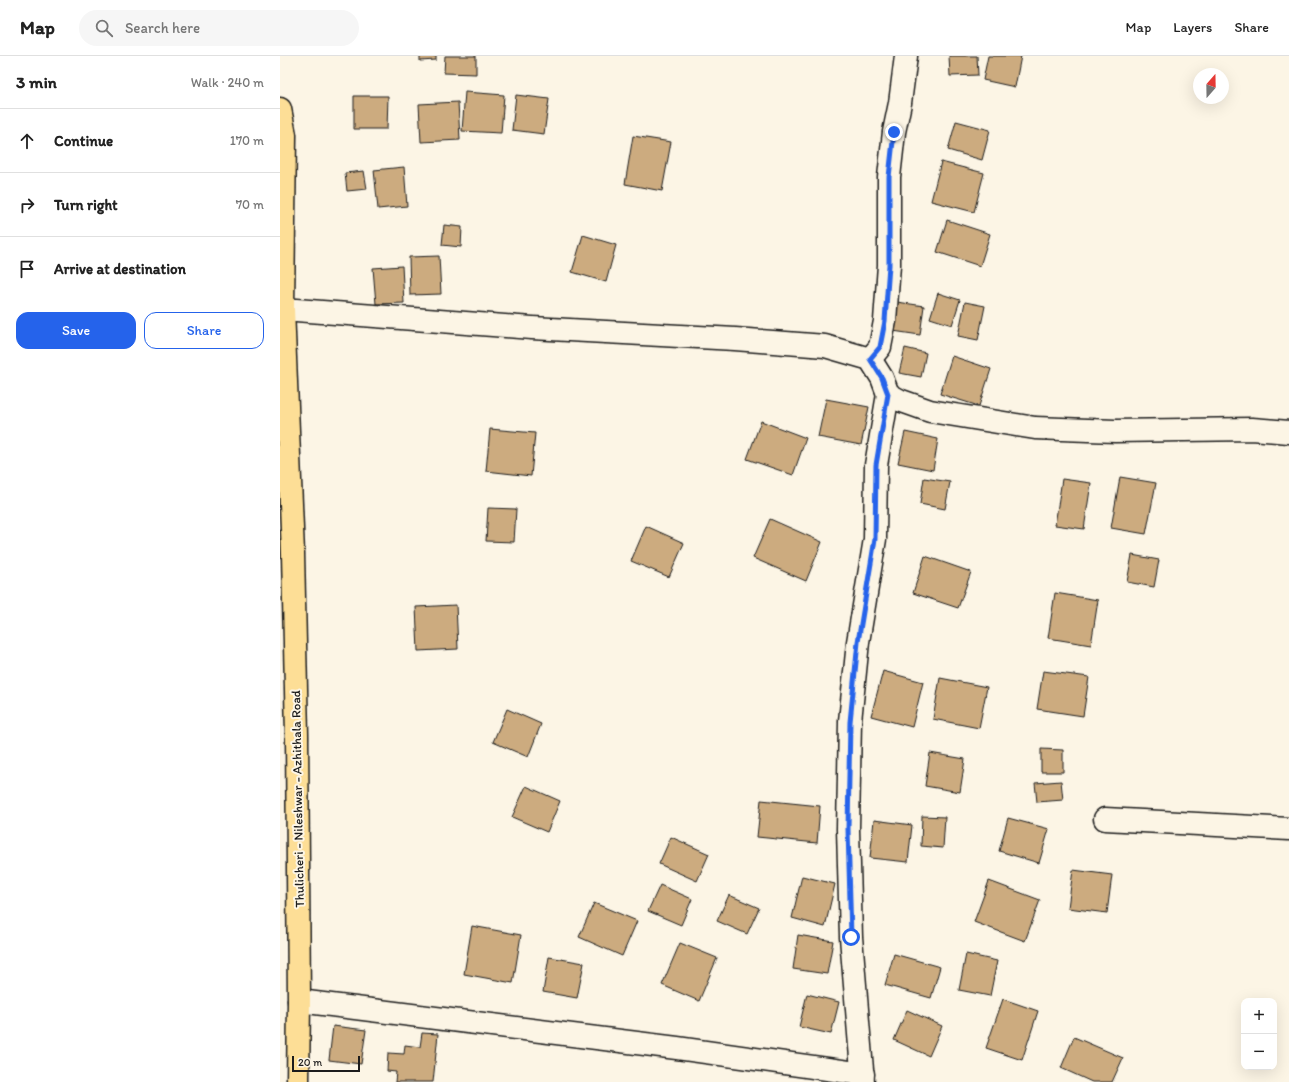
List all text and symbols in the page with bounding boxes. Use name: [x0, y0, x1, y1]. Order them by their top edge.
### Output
search box: [79, 10, 359, 46]
text: Map: [20, 16, 55, 39]
icon: search: [93, 17, 115, 39]
text: Search here: [125, 19, 200, 37]
text: Map: [1126, 19, 1151, 36]
text: Layers: [1173, 19, 1212, 36]
text: Share: [1234, 19, 1269, 36]
north arrow: [1193, 68, 1229, 104]
text: 3 min: [16, 72, 57, 92]
text: Walk · 240 m: [191, 75, 264, 90]
route end: [885, 123, 903, 141]
icon: ahead: [16, 130, 38, 152]
text: Continue: [54, 132, 113, 150]
text: 170 m: [230, 133, 264, 148]
icon: right: [16, 194, 38, 216]
text: Turn right: [54, 196, 118, 214]
text: 70 m: [236, 197, 264, 212]
icon: arrive: [16, 258, 38, 280]
text: Arrive at destination: [54, 260, 186, 278]
button: Save: [16, 312, 136, 349]
button: Share: [144, 312, 264, 349]
street label: Thulicheri - Nileshwar - Azhithala Road: [288, 690, 307, 908]
route start: [842, 928, 860, 946]
map controls: [1241, 998, 1277, 1070]
button: +: [1241, 998, 1277, 1034]
button: −: [1241, 1034, 1277, 1070]
scale bar: [292, 1054, 360, 1073]
text: 20 m: [298, 1056, 322, 1069]

